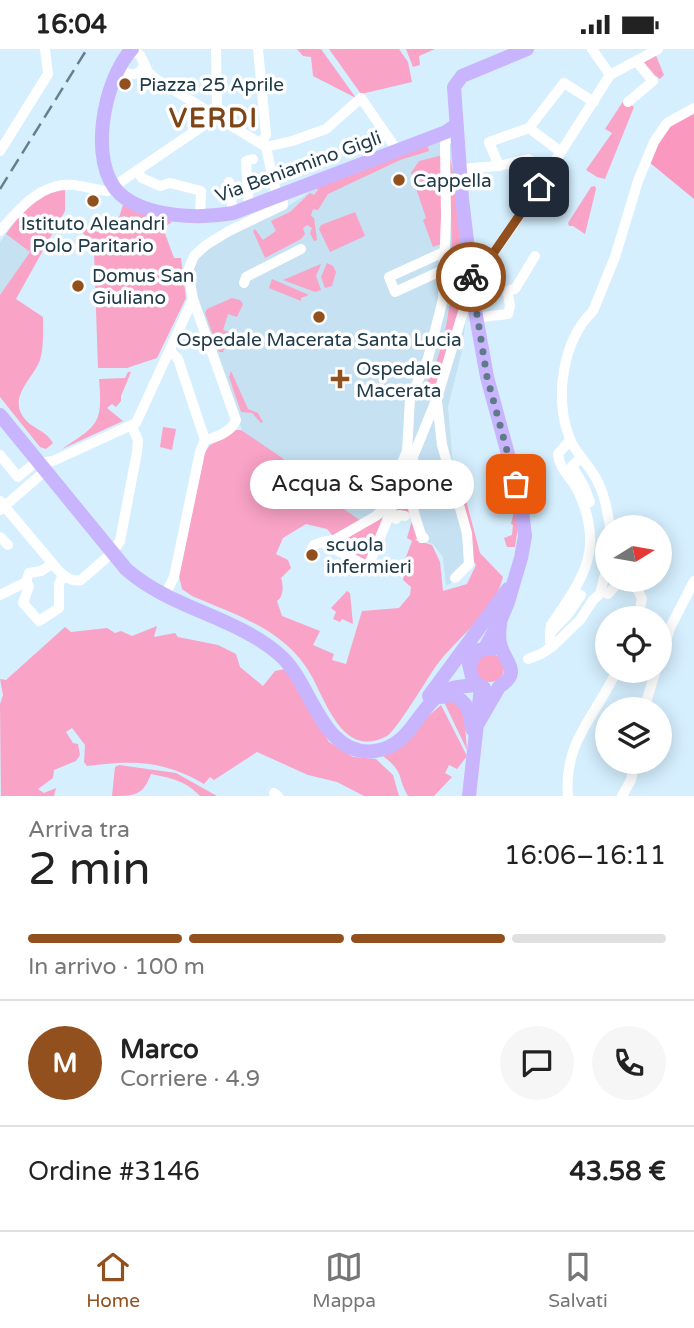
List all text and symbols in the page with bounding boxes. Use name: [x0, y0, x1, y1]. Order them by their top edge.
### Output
text: 16:04: [35, 9, 107, 40]
place label: Piazza 25 Aprile: [139, 74, 284, 96]
marker: Piazza 25 Aprile: [117, 76, 133, 92]
district label: VERDI: [169, 103, 259, 134]
street label: Via Beniamino Gigli: [212, 127, 384, 207]
pin: [509, 157, 569, 217]
icon: home: [520, 168, 558, 206]
place label: Cappella: [413, 170, 492, 192]
marker: Cappella: [391, 172, 407, 188]
marker: Istituto Aleandri Polo Paritario: [85, 193, 101, 209]
place label: Istituto Aleandri Polo Paritario: [21, 213, 165, 257]
courier: [436, 242, 506, 312]
icon: bike: [452, 258, 490, 296]
place label: Domus San Giuliano: [92, 265, 194, 309]
marker: Domus San Giuliano: [70, 278, 86, 294]
marker: Ospedale Macerata Santa Lucia: [311, 309, 327, 325]
place label: Ospedale Macerata Santa Lucia: [176, 329, 462, 351]
place label: Ospedale Macerata: [356, 358, 442, 402]
marker: Ospedale Macerata: [330, 369, 350, 389]
pin: [486, 454, 546, 514]
callout: Acqua & Sapone: [250, 459, 474, 509]
icon: bag: [497, 465, 535, 503]
text: Acqua & Sapone: [271, 470, 453, 498]
north arrow: [595, 515, 672, 591]
map controls: [595, 515, 672, 774]
place label: scuola infermieri: [326, 534, 412, 578]
marker: scuola infermieri: [304, 547, 320, 563]
button: locate: [595, 606, 672, 683]
button: layers: [595, 697, 672, 774]
text: Arriva tra: [28, 816, 130, 844]
text: 16:06–16:11: [504, 840, 666, 871]
text: 2 min: [28, 842, 151, 897]
text: In arrivo · 100 m: [28, 953, 205, 981]
button: chat: [500, 1026, 574, 1100]
button: phone: [592, 1026, 666, 1100]
text: Marco: [120, 1034, 199, 1065]
text: M: [52, 1048, 78, 1079]
text: Corriere · 4.9: [120, 1065, 260, 1093]
text: Ordine #3146: [28, 1156, 200, 1187]
text: 43.58 €: [569, 1156, 666, 1187]
tab: Home: [86, 1248, 140, 1312]
tab: Mappa: [312, 1248, 376, 1312]
tab: Salvati: [548, 1248, 608, 1312]

